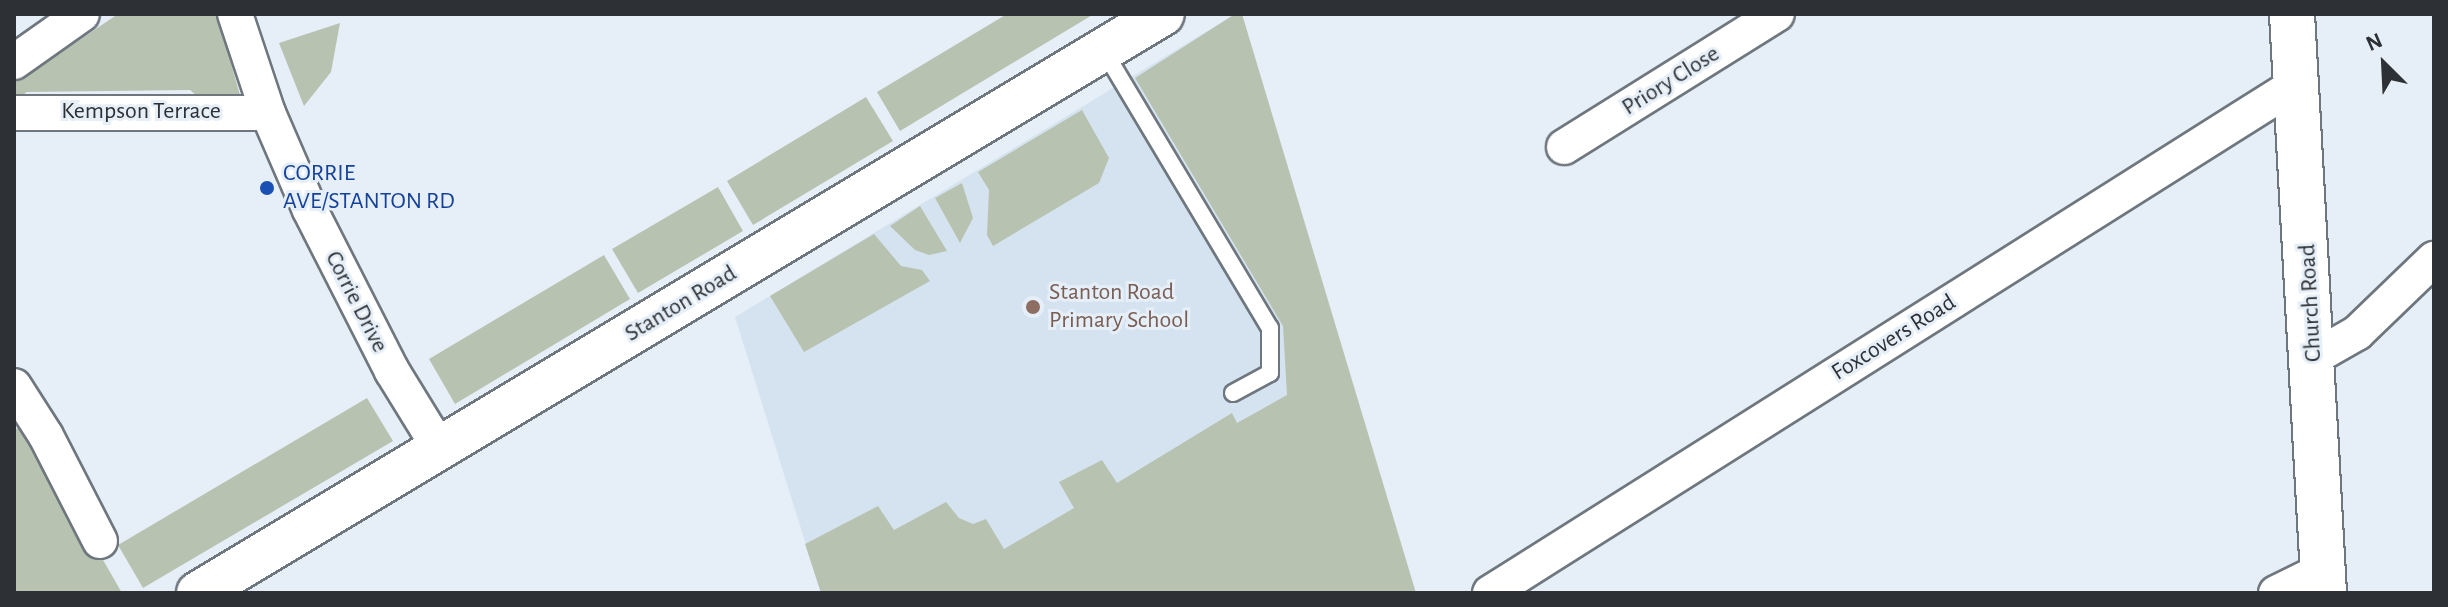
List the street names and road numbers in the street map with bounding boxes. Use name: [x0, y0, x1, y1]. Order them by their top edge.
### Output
street label: Priory Close: [1617, 40, 1725, 122]
street label: Kempson Terrace: [61, 98, 221, 126]
street label: Church Road: [2294, 243, 2328, 363]
street label: Corrie Drive: [318, 247, 394, 357]
street label: Stanton Road: [620, 259, 742, 349]
street label: Foxcovers Road: [1827, 288, 1961, 388]

